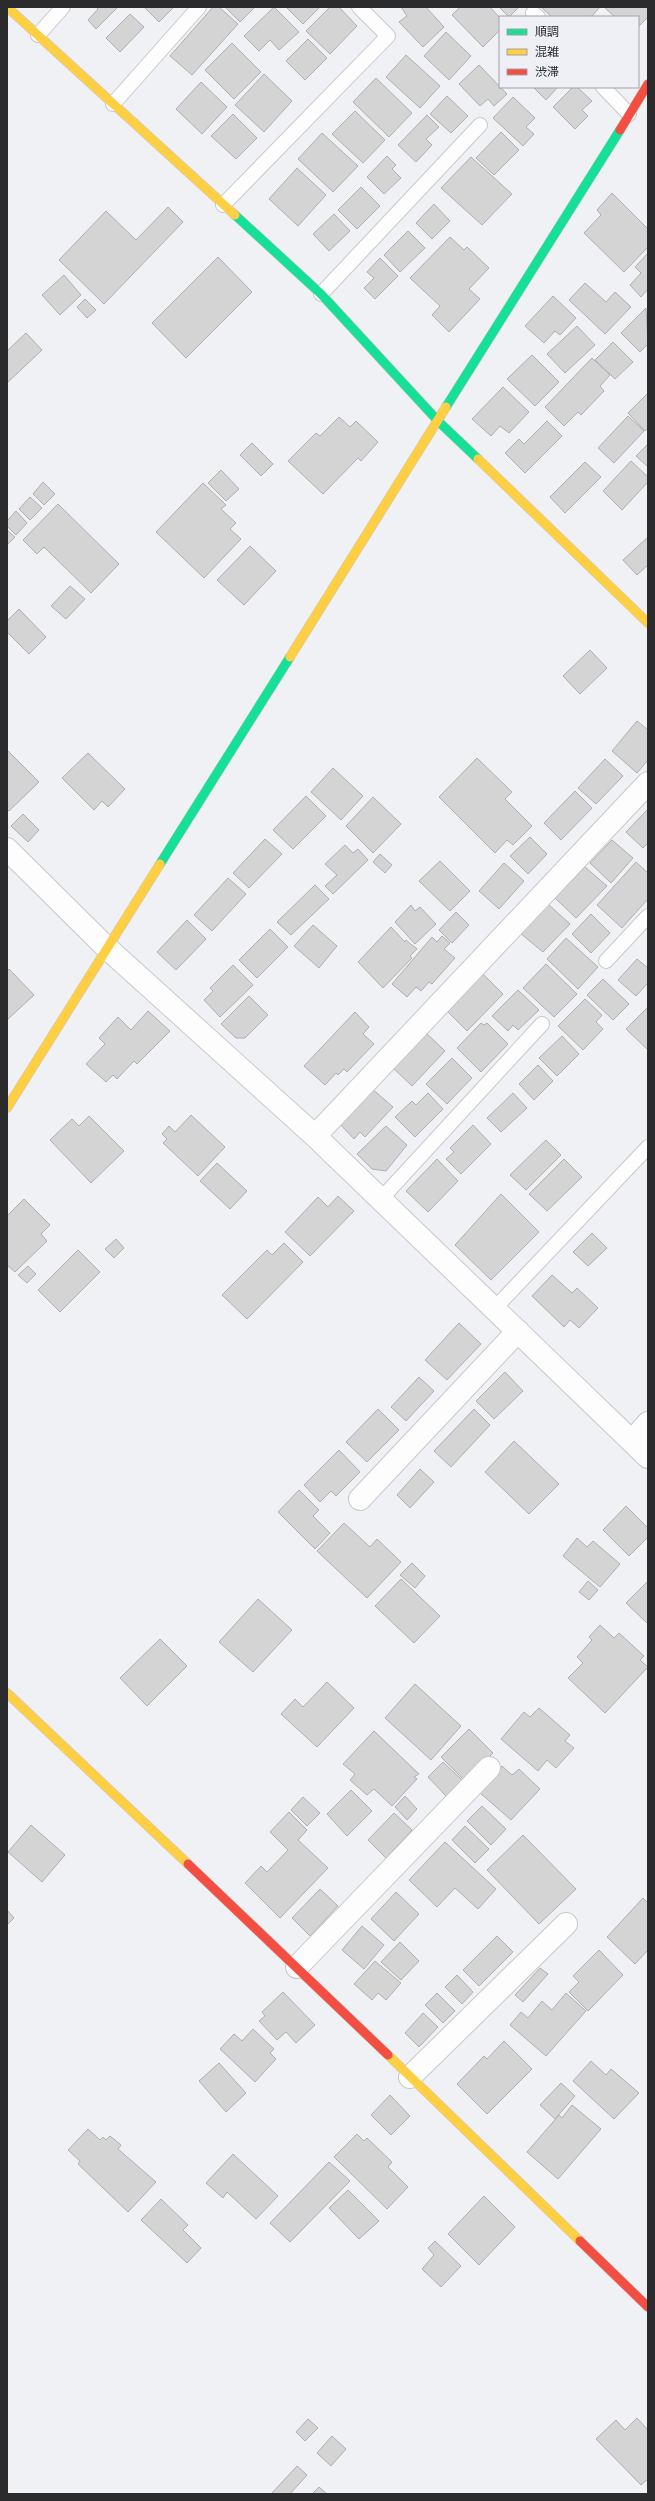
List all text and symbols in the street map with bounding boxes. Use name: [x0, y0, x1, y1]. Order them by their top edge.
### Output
legend: [499, 16, 639, 88]
text: 順調: [535, 24, 559, 39]
text: 混雑: [535, 44, 559, 59]
text: 渋滞: [535, 64, 559, 79]

